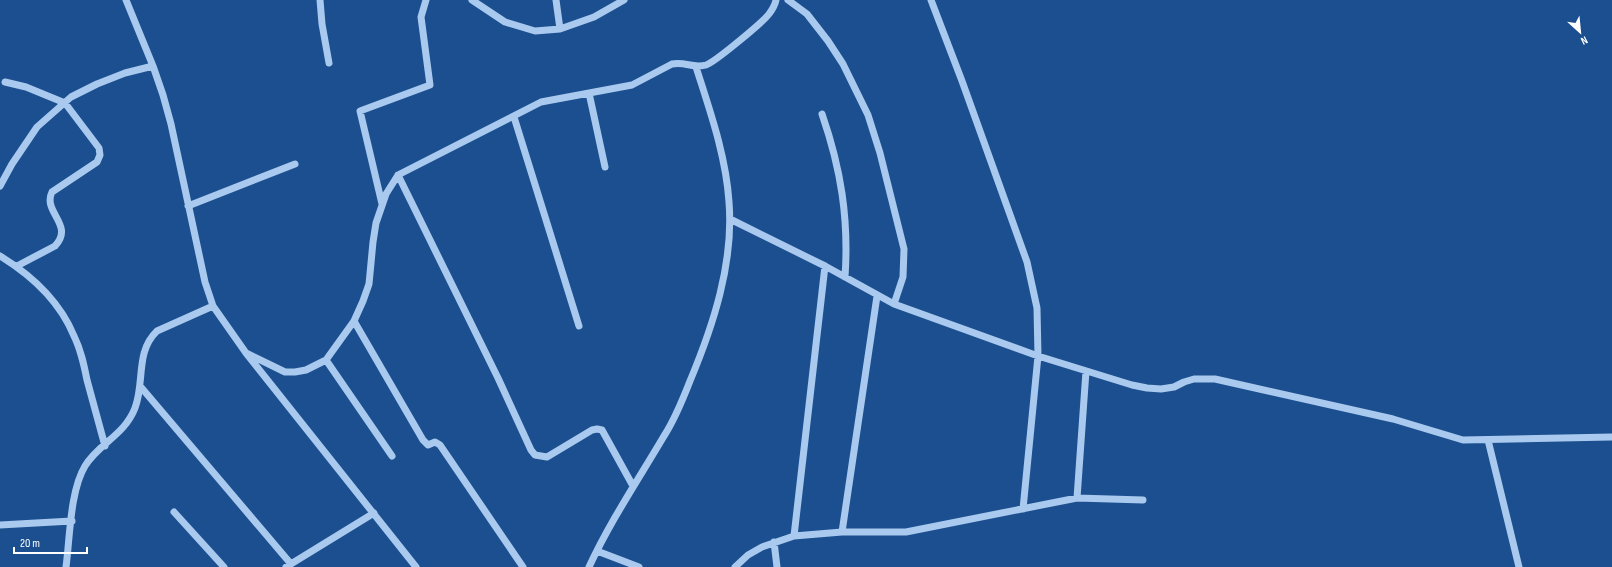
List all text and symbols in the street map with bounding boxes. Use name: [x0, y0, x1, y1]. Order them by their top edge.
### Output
north arrow: [1560, 12, 1600, 52]
text: N: [1579, 33, 1590, 48]
scale bar: [14, 529, 87, 555]
text: 20 m: [20, 536, 40, 551]

